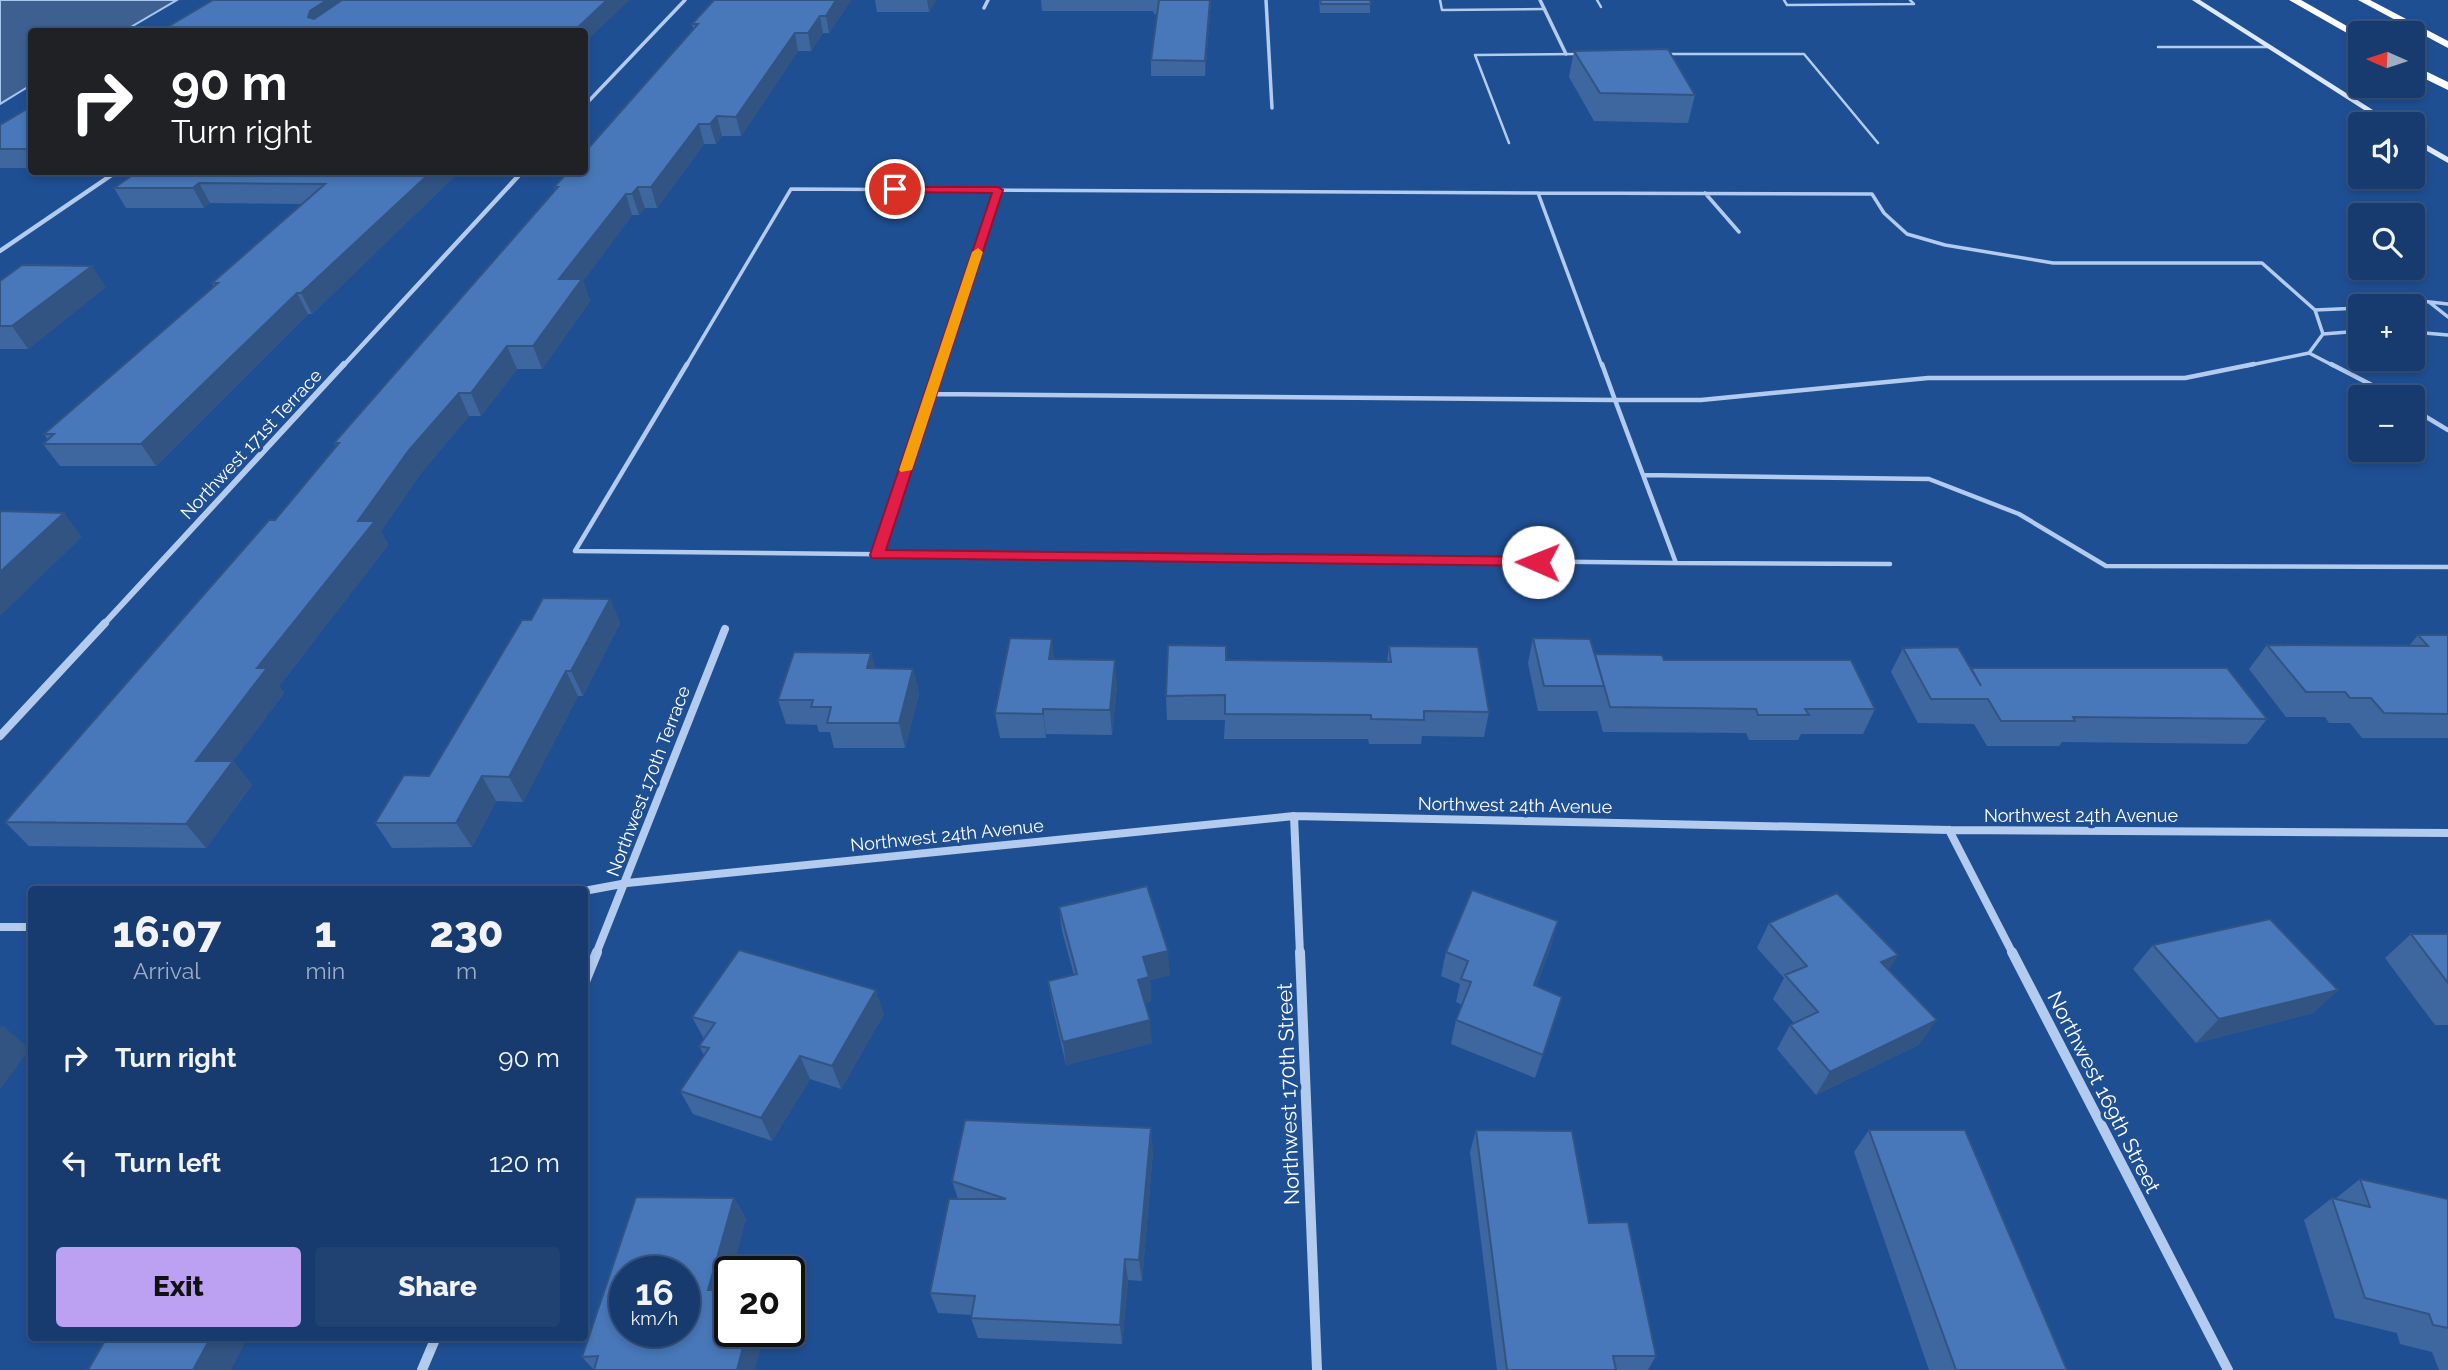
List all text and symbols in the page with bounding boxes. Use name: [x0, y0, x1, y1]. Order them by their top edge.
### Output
north arrow: [2348, 21, 2426, 98]
map controls: [2348, 21, 2425, 462]
text: 90 m: [171, 54, 287, 111]
icon: right: [56, 56, 147, 147]
button: sound: [2348, 112, 2425, 189]
text: Turn right: [171, 113, 312, 150]
pin: [865, 159, 925, 219]
icon: arrive: [876, 170, 914, 208]
button: search: [2348, 203, 2425, 280]
button: +: [2348, 294, 2425, 371]
street label: Northwest 171st Terrace: [176, 364, 326, 523]
button: −: [2348, 385, 2425, 462]
position arrow: [1501, 525, 1575, 599]
street label: Northwest 170th Terrace: [602, 682, 694, 879]
street label: Northwest 24th Avenue: [1418, 793, 1613, 817]
street label: Northwest 24th Avenue: [1984, 805, 2179, 826]
street label: Northwest 24th Avenue: [849, 814, 1045, 856]
text: 16:07: [112, 908, 221, 957]
text: 1: [314, 908, 336, 957]
text: 230: [430, 908, 504, 957]
text: Arrival: [133, 957, 201, 984]
text: min: [306, 957, 345, 984]
text: m: [456, 957, 477, 984]
street label: Northwest 170th Street: [1272, 983, 1304, 1205]
street label: Northwest 169th Street: [2042, 987, 2166, 1197]
icon: right: [56, 1039, 94, 1077]
text: Turn right: [115, 1043, 236, 1073]
text: 90 m: [498, 1043, 560, 1073]
icon: left: [56, 1144, 94, 1182]
text: Turn left: [115, 1148, 221, 1178]
text: 120 m: [489, 1148, 560, 1178]
button: Exit: [56, 1247, 301, 1327]
button: Share: [315, 1247, 560, 1327]
speed limit sign: 20: [714, 1256, 805, 1347]
text: 16: [635, 1272, 674, 1313]
text: km/h: [631, 1308, 678, 1329]

